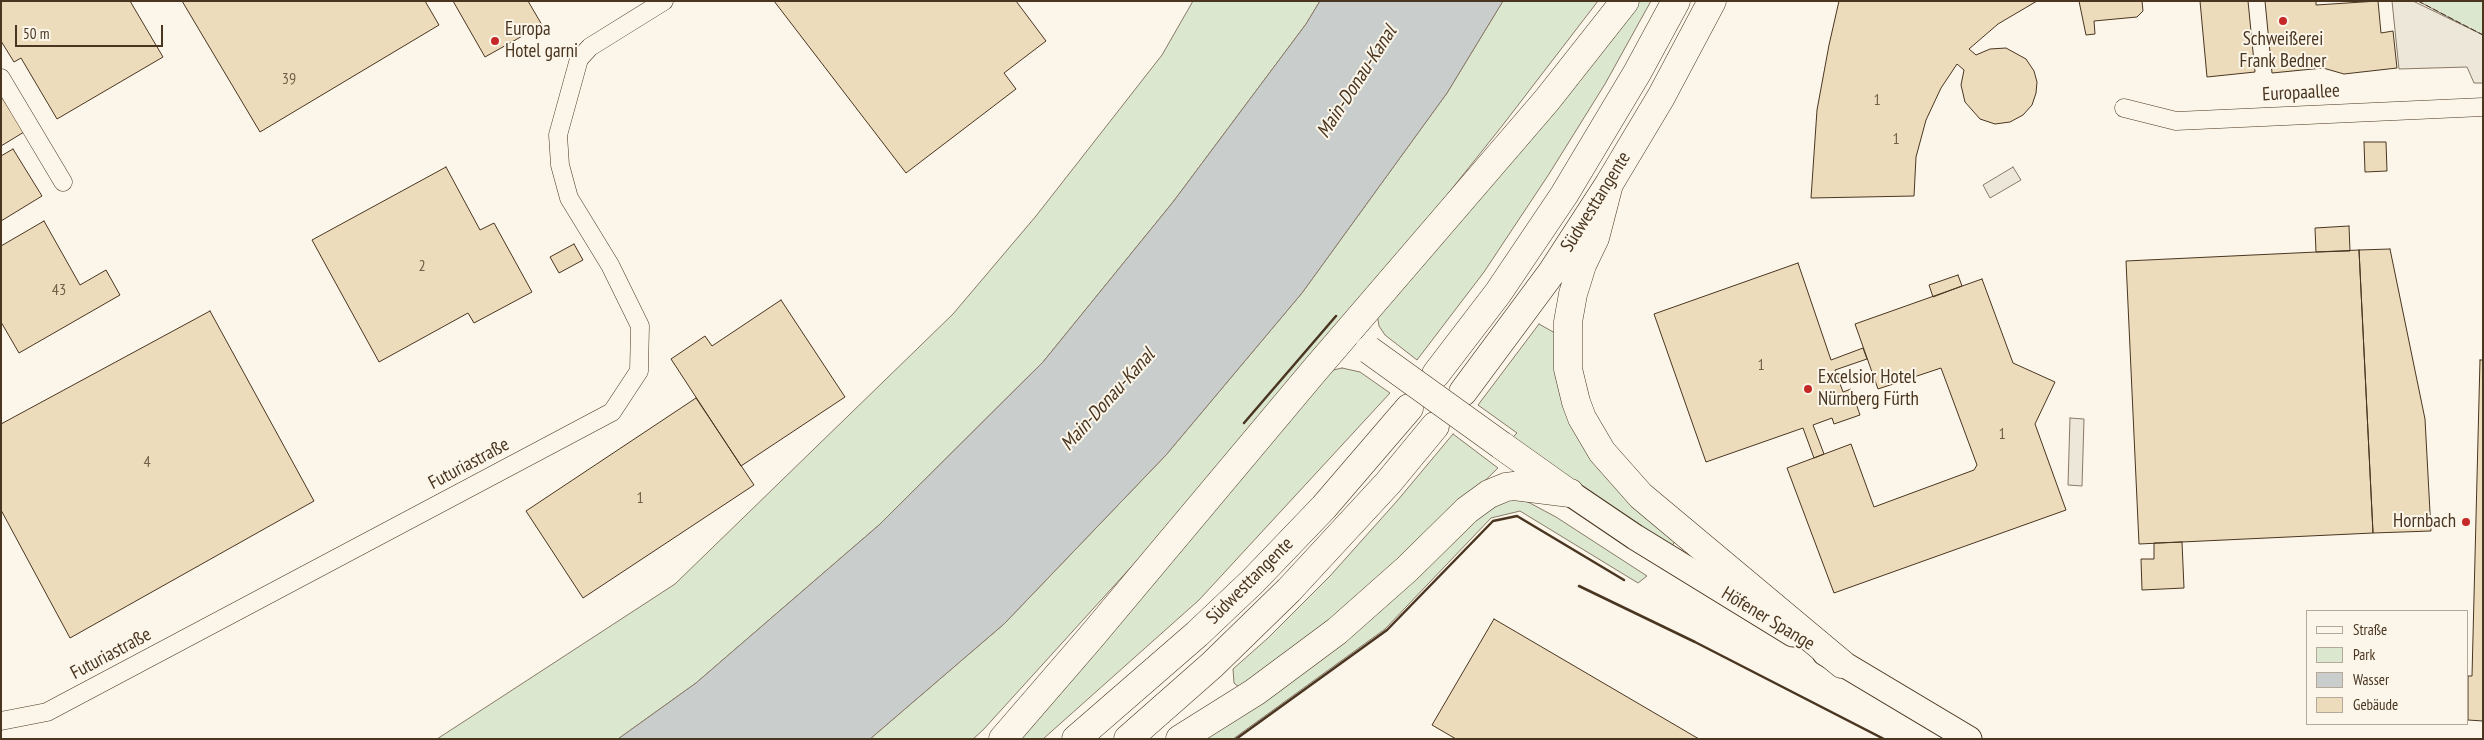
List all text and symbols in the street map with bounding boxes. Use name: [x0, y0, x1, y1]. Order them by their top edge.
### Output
scale bar: [18, 15, 165, 47]
marker: Schweißerei Frank Bedner: [2277, 15, 2289, 27]
place label: Europa Hotel garni: [505, 19, 578, 63]
water label: Main-Donau-Kanal: [1312, 21, 1402, 143]
text: 50 m: [23, 24, 49, 43]
place label: Schweißerei Frank Bedner: [2240, 29, 2326, 73]
marker: Europa Hotel garni: [489, 35, 501, 47]
house number: 39: [282, 69, 296, 89]
street label: Europaallee: [2262, 80, 2340, 106]
house number: 1: [1873, 90, 1881, 110]
house number: 1: [1892, 129, 1900, 149]
street label: Südwesttangente: [1556, 148, 1636, 256]
house number: 2: [418, 256, 426, 276]
house number: 43: [52, 280, 66, 300]
water label: Main-Donau-Kanal: [1056, 344, 1160, 456]
house number: 1: [1757, 355, 1765, 375]
place label: Excelsior Hotel Nürnberg Fürth: [1818, 367, 1919, 411]
marker: Excelsior Hotel Nürnberg Fürth: [1802, 383, 1814, 395]
house number: 1: [1998, 424, 2006, 444]
street label: Futuriastraße: [425, 433, 513, 495]
house number: 4: [143, 452, 151, 472]
house number: 1: [636, 488, 644, 508]
place label: Hornbach: [2393, 511, 2456, 533]
marker: Hornbach: [2460, 516, 2472, 528]
street label: Südwesttangente: [1202, 533, 1298, 629]
street label: Höfener Spange: [1717, 582, 1819, 656]
legend: [2306, 610, 2469, 725]
text: Straße: [2353, 620, 2387, 639]
street label: Futuriastraße: [67, 623, 155, 685]
text: Park: [2353, 645, 2375, 664]
text: Wasser: [2353, 670, 2389, 689]
text: Gebäude: [2353, 695, 2398, 714]

